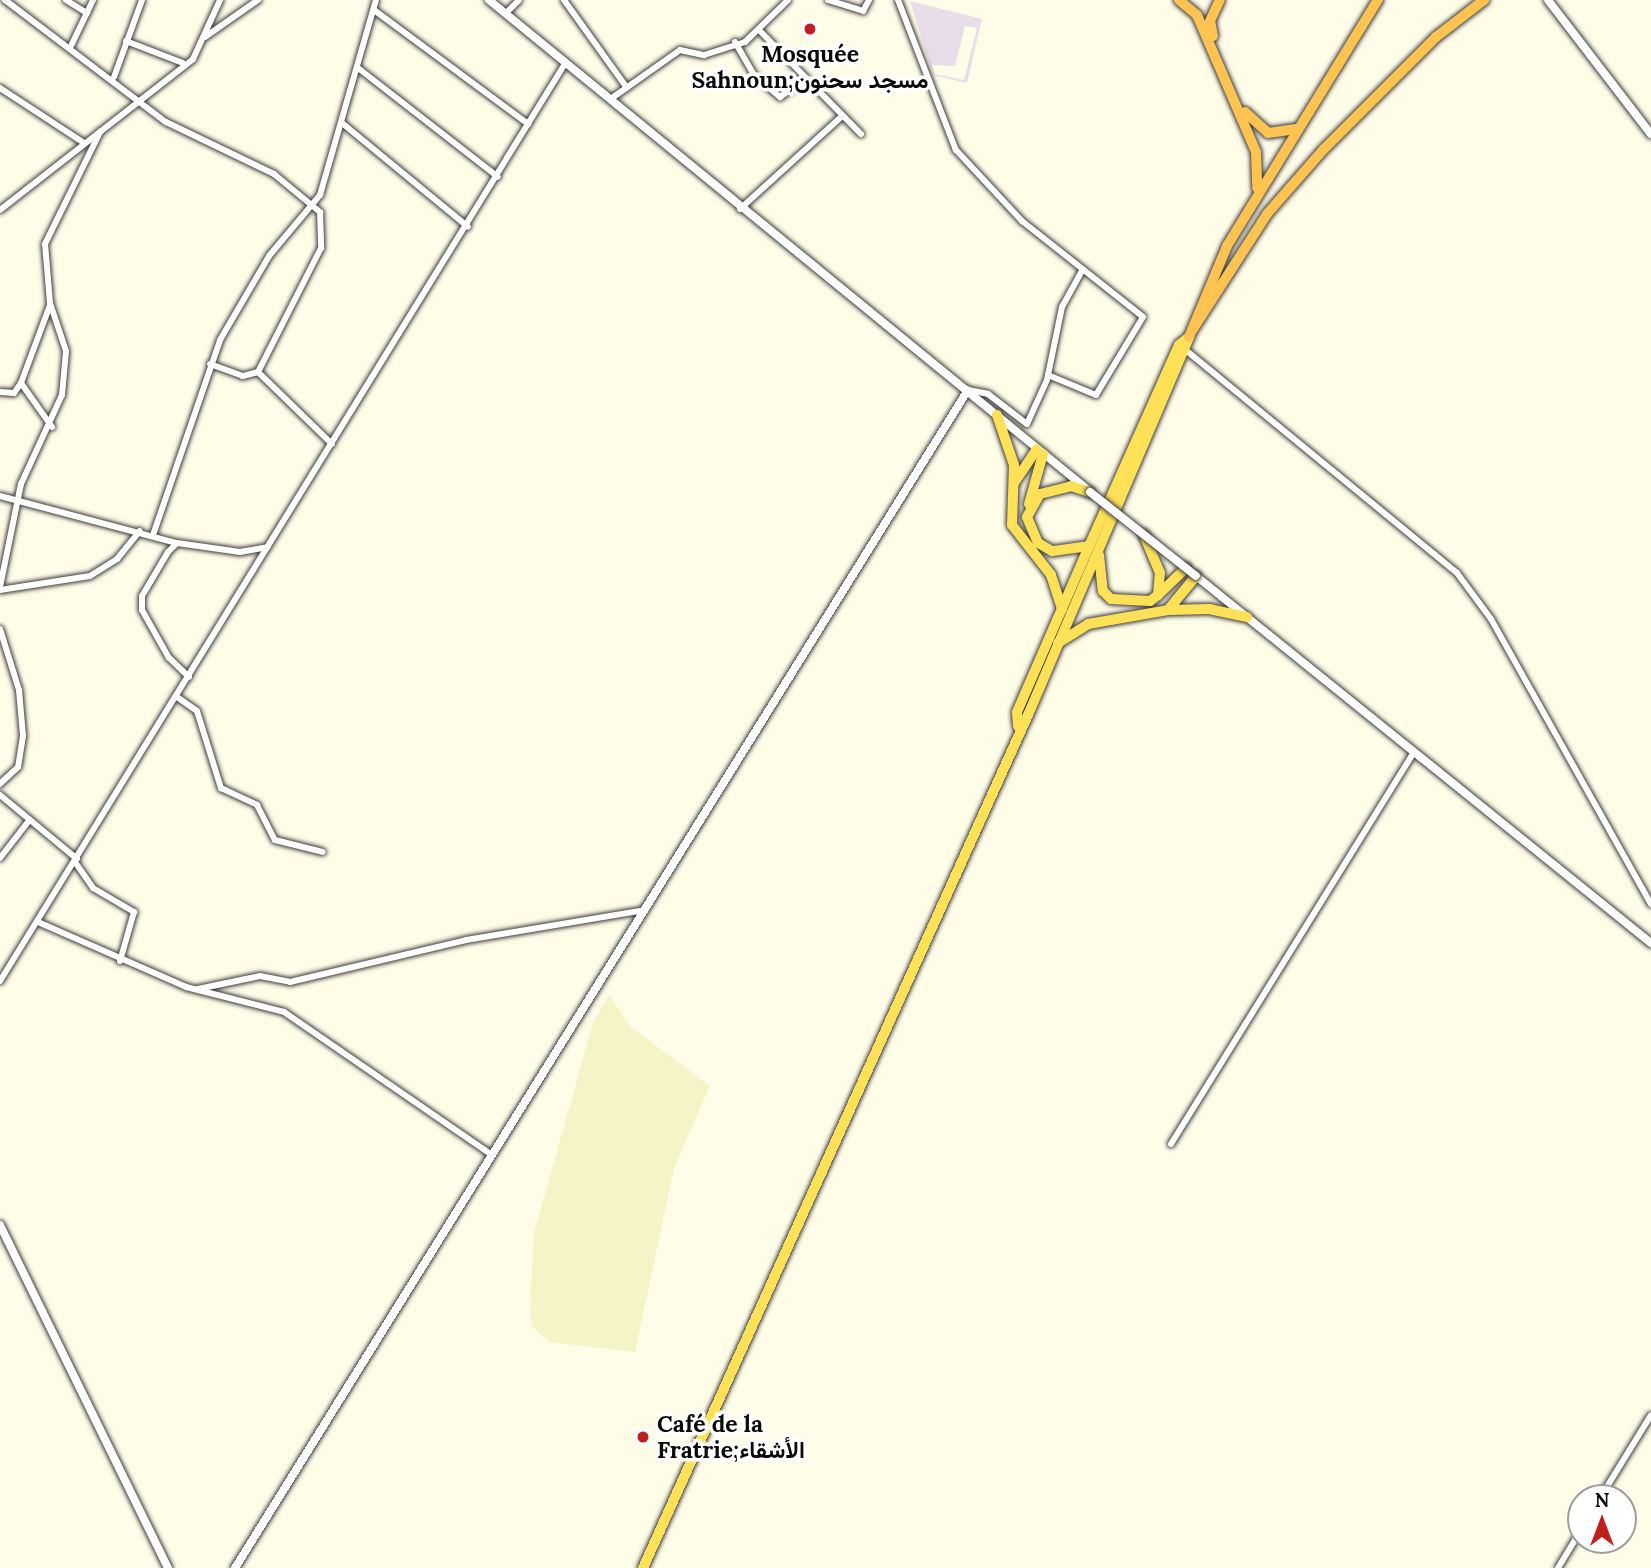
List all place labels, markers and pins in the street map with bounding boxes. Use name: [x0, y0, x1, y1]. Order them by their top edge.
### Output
marker: Mosquée Sahnoun;مسجد سحنون: [802, 21, 818, 37]
place label: Mosquée Sahnoun;مسجد سحنون: [691, 40, 929, 94]
place label: Café de la Fratrie;الأشقاء: [657, 1410, 805, 1464]
marker: Café de la Fratrie;الأشقاء: [635, 1429, 651, 1445]

